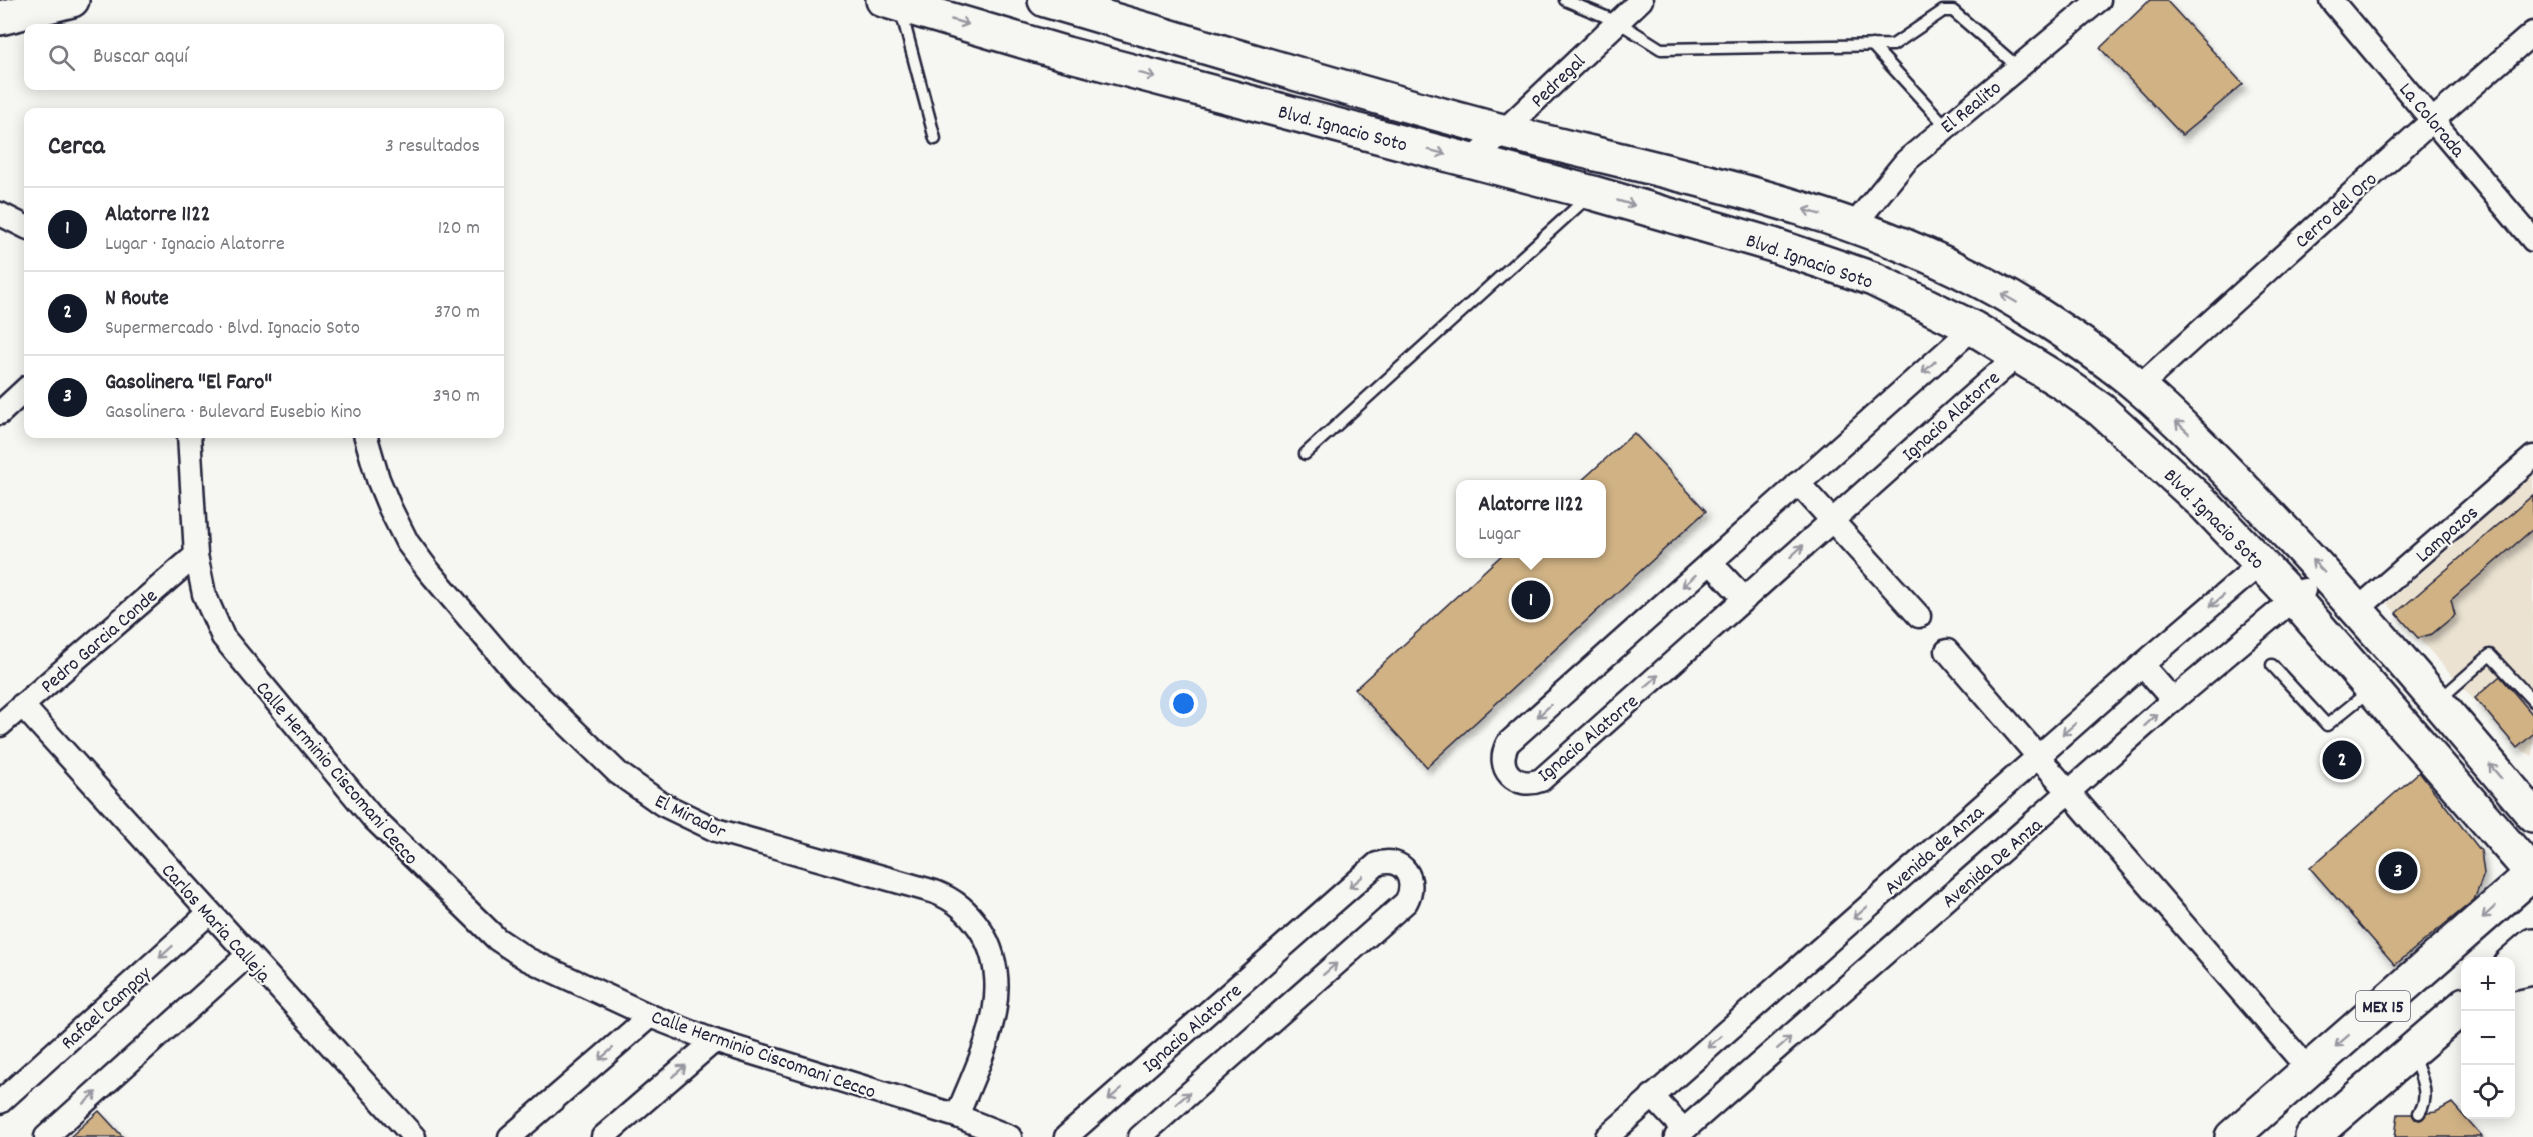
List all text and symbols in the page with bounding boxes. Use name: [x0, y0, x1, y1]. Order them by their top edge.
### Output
one-way arrow: [950, 17, 969, 28]
search box: [24, 24, 504, 90]
icon: search: [45, 41, 78, 74]
text: Buscar aquí: [93, 42, 188, 73]
street label: Pedregal: [1525, 49, 1593, 115]
one-way arrow: [1137, 70, 1156, 81]
street label: El Realito: [1935, 75, 2008, 142]
street label: La Colorada: [2391, 77, 2471, 165]
street label: Blvd. Ignacio Soto: [1275, 99, 1410, 161]
text: Cerca: [48, 129, 105, 166]
text: 3 resultados: [385, 133, 480, 161]
one-way arrow: [1428, 146, 1447, 158]
street label: Cerro del Oro: [2290, 167, 2384, 256]
one-way arrow: [1616, 197, 1635, 209]
text: Alatorre 1122: [105, 200, 210, 231]
one-way arrow: [1803, 206, 1822, 217]
text: 1: [65, 215, 70, 243]
text: 120 m: [438, 215, 480, 243]
street label: Blvd. Ignacio Soto: [1742, 228, 1876, 298]
text: Lugar · Ignacio Alatorre: [105, 231, 285, 259]
text: N Route: [105, 284, 169, 315]
one-way arrow: [2001, 291, 2018, 303]
text: 2: [63, 299, 72, 327]
text: 370 m: [434, 299, 480, 327]
text: Supermercado · Blvd. Ignacio Soto: [105, 315, 360, 343]
one-way arrow: [1922, 360, 1937, 374]
street label: Ignacio Alatorre: [1897, 365, 2007, 469]
text: Gasolinera "El Faro": [105, 368, 272, 399]
text: 3: [63, 383, 72, 411]
text: 390 m: [433, 383, 480, 411]
text: Gasolinera · Bulevard Eusebio Kino: [105, 399, 361, 427]
one-way arrow: [2174, 420, 2189, 434]
street label: Blvd. Ignacio Soto: [2156, 463, 2270, 577]
popup: [1456, 480, 1606, 558]
text: Alatorre 1122: [1478, 490, 1584, 521]
street label: Lampazos: [2411, 500, 2485, 570]
text: Lugar: [1478, 521, 1521, 549]
one-way arrow: [1790, 544, 1805, 558]
one-way arrow: [2311, 559, 2325, 574]
one-way arrow: [1682, 574, 1697, 588]
pin: 1: [1512, 578, 1550, 622]
street label: Pedro Garcia Conde: [35, 583, 165, 701]
one-way arrow: [2209, 595, 2225, 608]
one-way arrow: [1644, 674, 1659, 688]
street label: Calle Herminio Ciscomani Cecco: [248, 676, 424, 872]
your location: [1169, 689, 1198, 718]
street label: Ignacio Alatorre: [1533, 689, 1645, 790]
one-way arrow: [1537, 704, 1552, 718]
one-way arrow: [2143, 713, 2158, 727]
one-way arrow: [2062, 722, 2077, 736]
pin: 2: [2322, 738, 2362, 783]
one-way arrow: [2489, 763, 2502, 779]
street label: El Mirador: [649, 788, 731, 847]
street label: Avenida de Anza: [1879, 800, 1991, 903]
street label: Avenida De Anza: [1937, 812, 2050, 916]
pin: 3: [2378, 848, 2418, 894]
street label: Carlos Maria Calleja: [154, 858, 276, 990]
one-way arrow: [1349, 875, 1364, 889]
one-way arrow: [2481, 905, 2496, 919]
one-way arrow: [1853, 906, 1868, 920]
one-way arrow: [159, 945, 174, 959]
map controls: [2461, 957, 2515, 1119]
button: +: [2461, 957, 2515, 1011]
street label: Rafael Campoy: [56, 960, 159, 1057]
one-way arrow: [1322, 962, 1337, 976]
street label: Ignacio Alatorre: [1137, 978, 1249, 1080]
road number: MEX 15: [2356, 991, 2410, 1021]
street label: Calle Herminio Ciscomani Cecco: [647, 1004, 879, 1107]
button: −: [2461, 1011, 2515, 1065]
one-way arrow: [2335, 1034, 2350, 1048]
one-way arrow: [1707, 1035, 1722, 1049]
one-way arrow: [1776, 1036, 1791, 1050]
one-way arrow: [599, 1047, 614, 1061]
one-way arrow: [671, 1065, 687, 1078]
button: locate: [2461, 1065, 2515, 1119]
one-way arrow: [1108, 1087, 1123, 1101]
one-way arrow: [82, 1091, 97, 1105]
one-way arrow: [1176, 1091, 1191, 1105]

